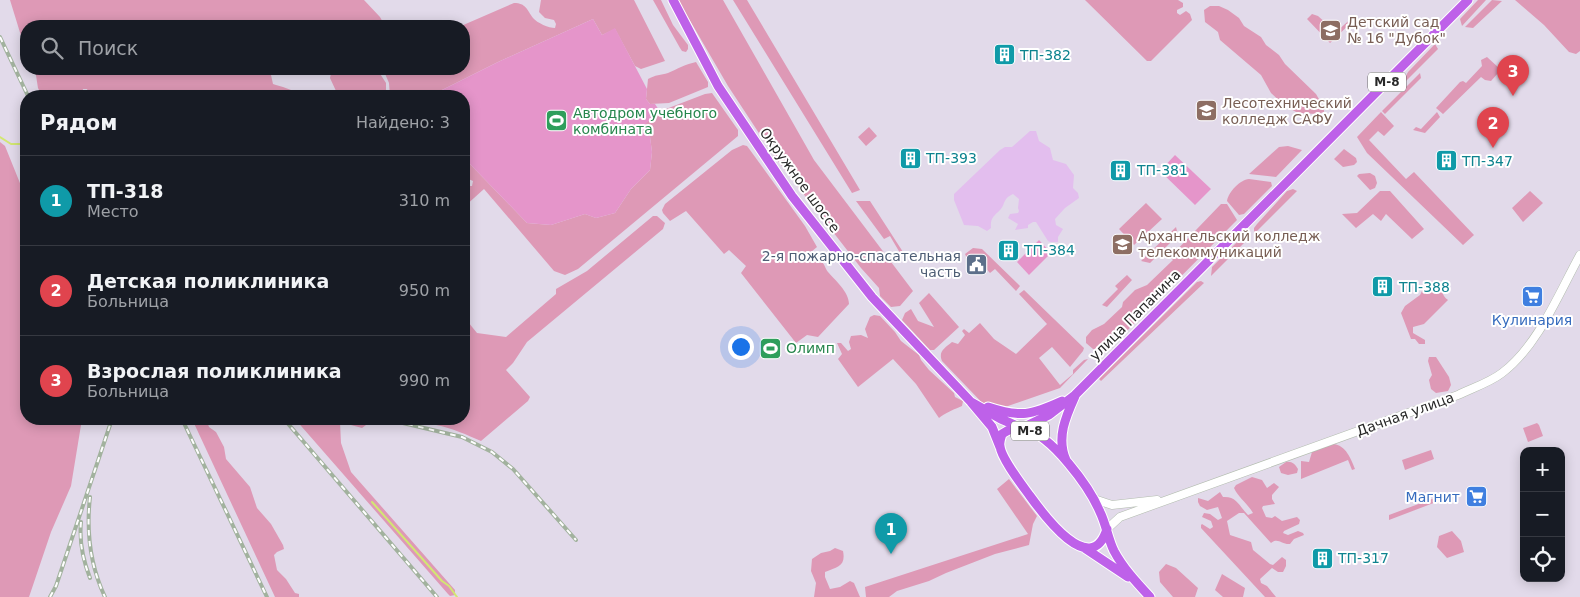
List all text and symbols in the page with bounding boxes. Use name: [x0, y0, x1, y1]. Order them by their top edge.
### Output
place label: Детский сад № 16 "Дубок": [1347, 14, 1446, 46]
school or university icon: Детский сад № 16 "Дубок": [1319, 18, 1343, 42]
search box: [20, 20, 470, 75]
icon: search: [38, 34, 66, 62]
text: Поиск: [78, 37, 138, 59]
building icon: ТП-382: [992, 43, 1016, 67]
place label: ТП-382: [1019, 47, 1071, 63]
pin: 3: [1497, 55, 1529, 96]
road number: М-8: [1368, 72, 1406, 91]
place label: Лесотехнический колледж САФУ: [1222, 95, 1352, 127]
school or university icon: Лесотехнический колледж САФУ: [1194, 99, 1218, 123]
place label: Автодром учебного комбината: [573, 105, 717, 137]
pin: 2: [1477, 107, 1509, 148]
sports icon: Автодром учебного комбината: [545, 109, 569, 133]
text: Рядом: [40, 111, 117, 135]
text: Найдено: 3: [356, 113, 450, 132]
street label: Окружное шоссе: [757, 125, 843, 235]
building icon: ТП-393: [898, 146, 922, 170]
building icon: ТП-347: [1434, 149, 1458, 173]
place label: ТП-393: [925, 150, 977, 166]
place label: ТП-347: [1461, 153, 1513, 169]
building icon: ТП-381: [1109, 158, 1133, 182]
place label: ТП-381: [1136, 162, 1188, 178]
text: ТП-318: [87, 180, 163, 202]
text: 1: [50, 191, 62, 210]
text: 310 m: [399, 191, 450, 210]
text: Место: [87, 202, 139, 221]
place label: Архангельский колледж телекоммуникаций: [1138, 228, 1321, 260]
school or university icon: Архангельский колледж телекоммуникаций: [1110, 232, 1134, 256]
building icon: ТП-384: [996, 238, 1020, 262]
place label: ТП-384: [1023, 242, 1075, 258]
place label: 2-я пожарно-спасательная часть: [762, 248, 961, 280]
public building icon: 2-я пожарно-спасательная часть: [965, 252, 989, 276]
street label: улица Папанина: [1086, 266, 1184, 364]
text: Детская поликлиника: [87, 270, 329, 292]
building icon: ТП-388: [1371, 275, 1395, 299]
place label: ТП-388: [1398, 279, 1450, 295]
text: 2: [50, 281, 62, 300]
text: 950 m: [399, 281, 450, 300]
supermarket icon: Кулинария: [1520, 285, 1544, 309]
text: Больница: [87, 292, 169, 311]
place label: Кулинария: [1492, 312, 1572, 328]
your location: [728, 334, 754, 360]
sports icon: Олимп: [758, 336, 782, 360]
place label: Олимп: [786, 340, 835, 356]
text: Взрослая поликлиника: [87, 360, 342, 382]
text: 3: [50, 371, 62, 390]
text: 990 m: [399, 371, 450, 390]
text: Больница: [87, 382, 169, 401]
street label: Дачная улица: [1354, 389, 1456, 439]
road number: М-8: [1011, 422, 1049, 441]
map controls: [1520, 447, 1565, 582]
button: +: [1520, 447, 1565, 492]
supermarket icon: Магнит: [1464, 485, 1488, 509]
place label: Магнит: [1406, 489, 1460, 505]
button: −: [1520, 492, 1565, 537]
pin: 1: [875, 513, 907, 554]
button: locate: [1520, 537, 1565, 582]
building icon: ТП-317: [1310, 546, 1334, 570]
place label: ТП-317: [1337, 550, 1389, 566]

